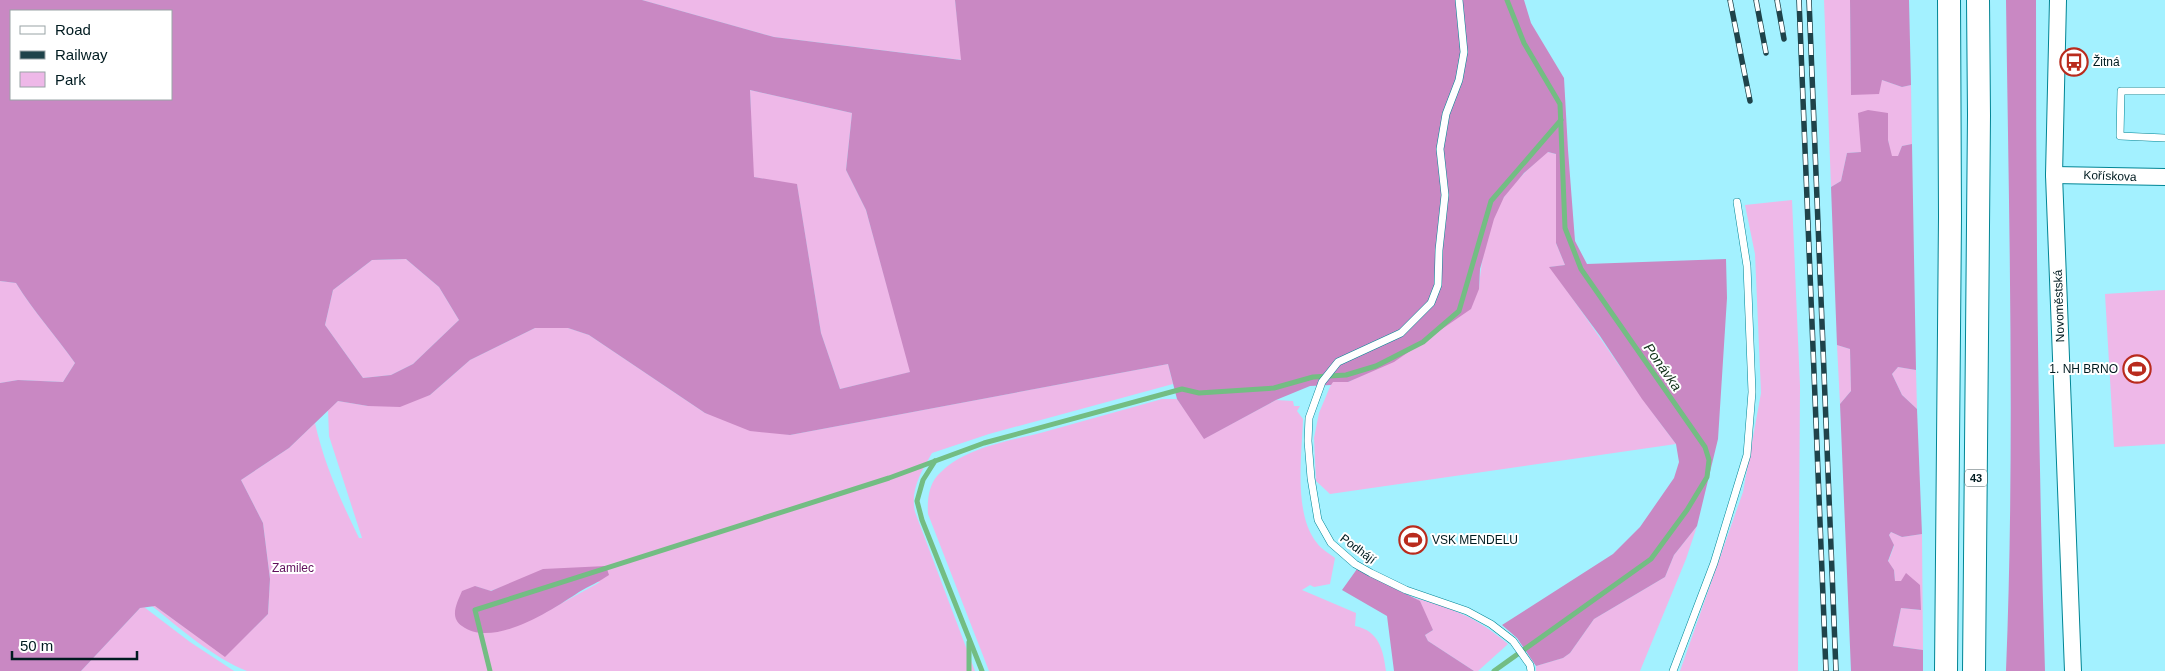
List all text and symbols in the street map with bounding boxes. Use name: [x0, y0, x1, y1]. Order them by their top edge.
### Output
legend: [10, 10, 172, 100]
text: Road: [55, 21, 91, 38]
text: Railway: [55, 46, 108, 63]
bus stop icon: Žitná: [2059, 47, 2089, 77]
place label: Žitná: [2093, 54, 2120, 69]
text: Park: [55, 71, 86, 88]
street label: Kořískova: [2083, 168, 2137, 184]
street label: Novoměstská: [2051, 269, 2067, 343]
water label: Ponávka: [1641, 340, 1685, 394]
sports icon: 1. NH BRNO: [2122, 354, 2152, 384]
place label: 1. NH BRNO: [2049, 362, 2118, 376]
road number: 43: [1965, 469, 1987, 486]
sports icon: VSK MENDELU: [1398, 525, 1428, 555]
street label: Podhájí: [1338, 531, 1379, 567]
place label: VSK MENDELU: [1432, 533, 1518, 547]
park label: Zamilec: [272, 561, 314, 575]
scale bar: [12, 628, 138, 660]
text: 50 m: [20, 637, 53, 654]

